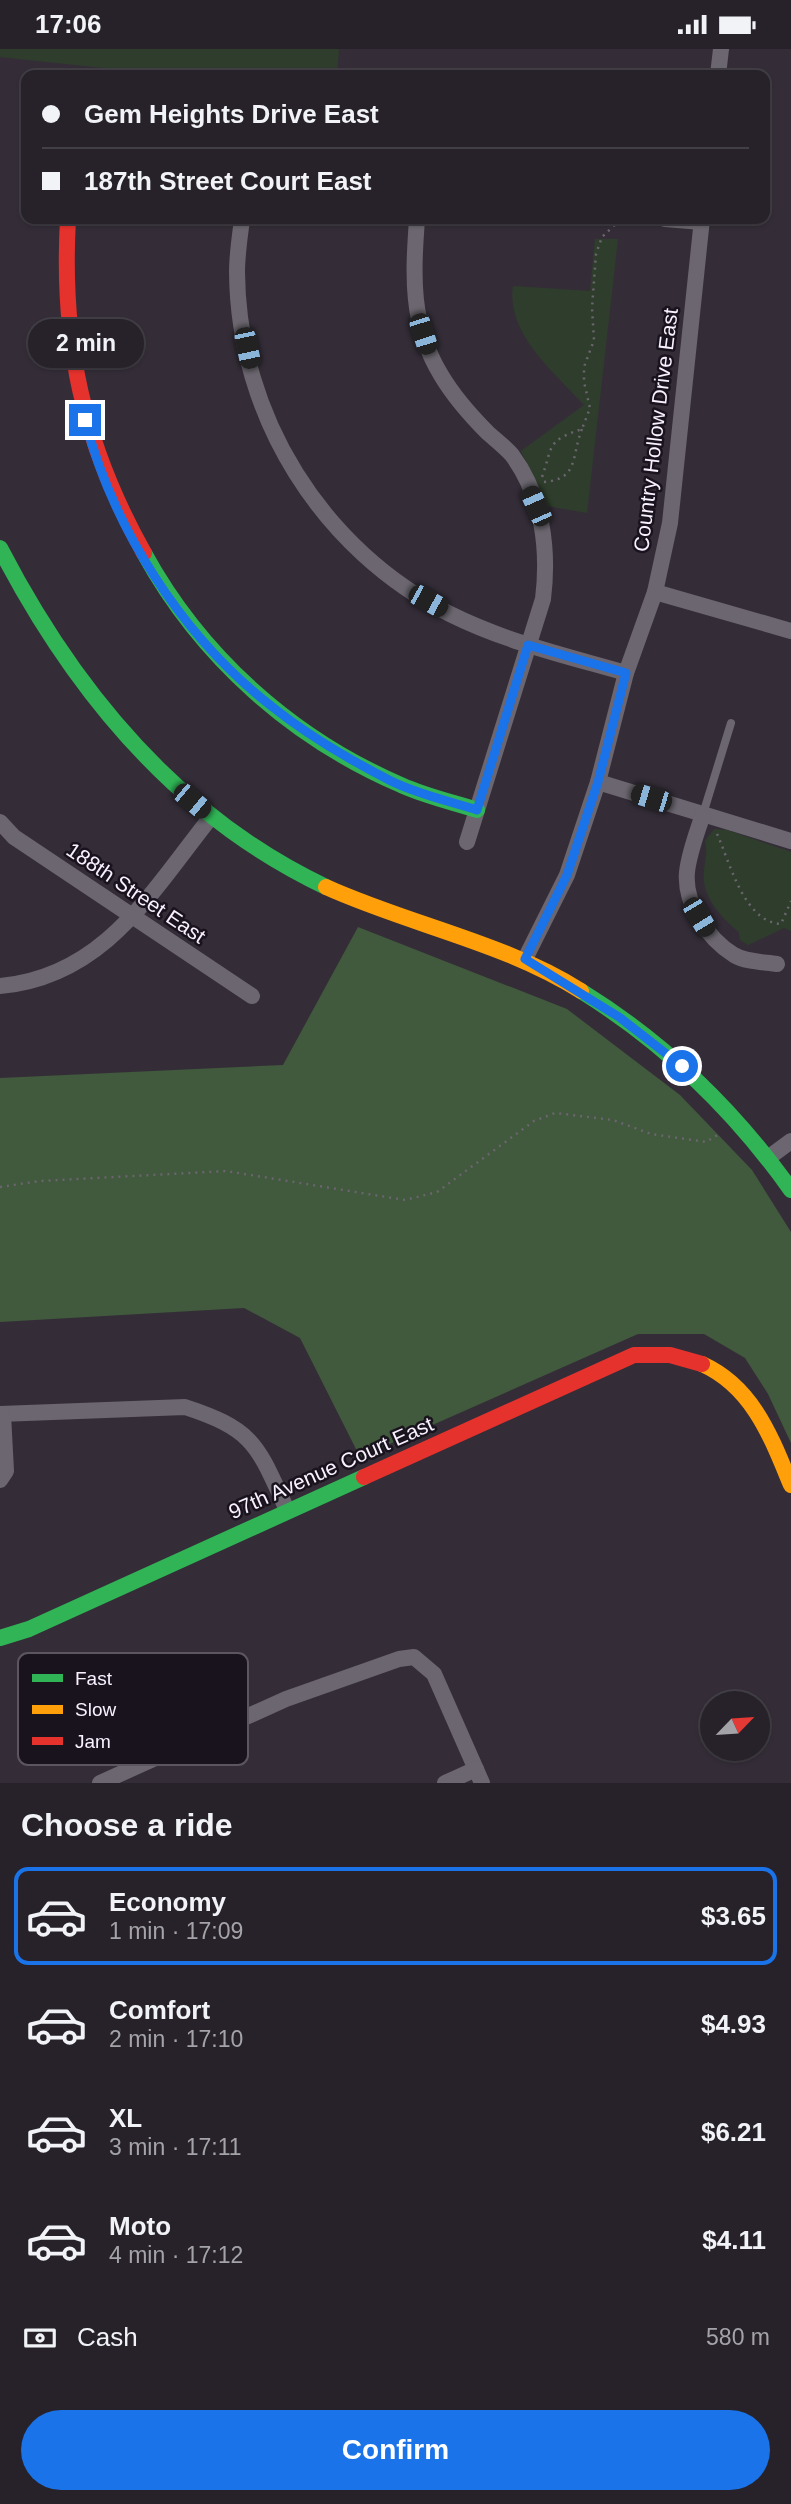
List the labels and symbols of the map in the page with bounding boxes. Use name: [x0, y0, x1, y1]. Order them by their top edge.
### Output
street label: Country Hollow Drive East: [629, 307, 682, 553]
car: [407, 311, 440, 357]
callout: 2 min: [27, 319, 143, 367]
car: [233, 325, 262, 371]
route end: [69, 404, 101, 436]
car: [518, 483, 555, 529]
car: [405, 582, 452, 620]
car: [170, 779, 215, 823]
car: [628, 782, 675, 814]
street label: 188th Street East: [63, 838, 210, 948]
car: [680, 894, 719, 940]
route start: [666, 1050, 698, 1082]
street label: 97th Avenue Court East: [225, 1412, 437, 1523]
legend: [18, 1653, 248, 1765]
text: Fast: [75, 1668, 113, 1689]
north arrow: [700, 1691, 770, 1761]
text: Slow: [75, 1699, 116, 1720]
text: Jam: [75, 1731, 111, 1752]

